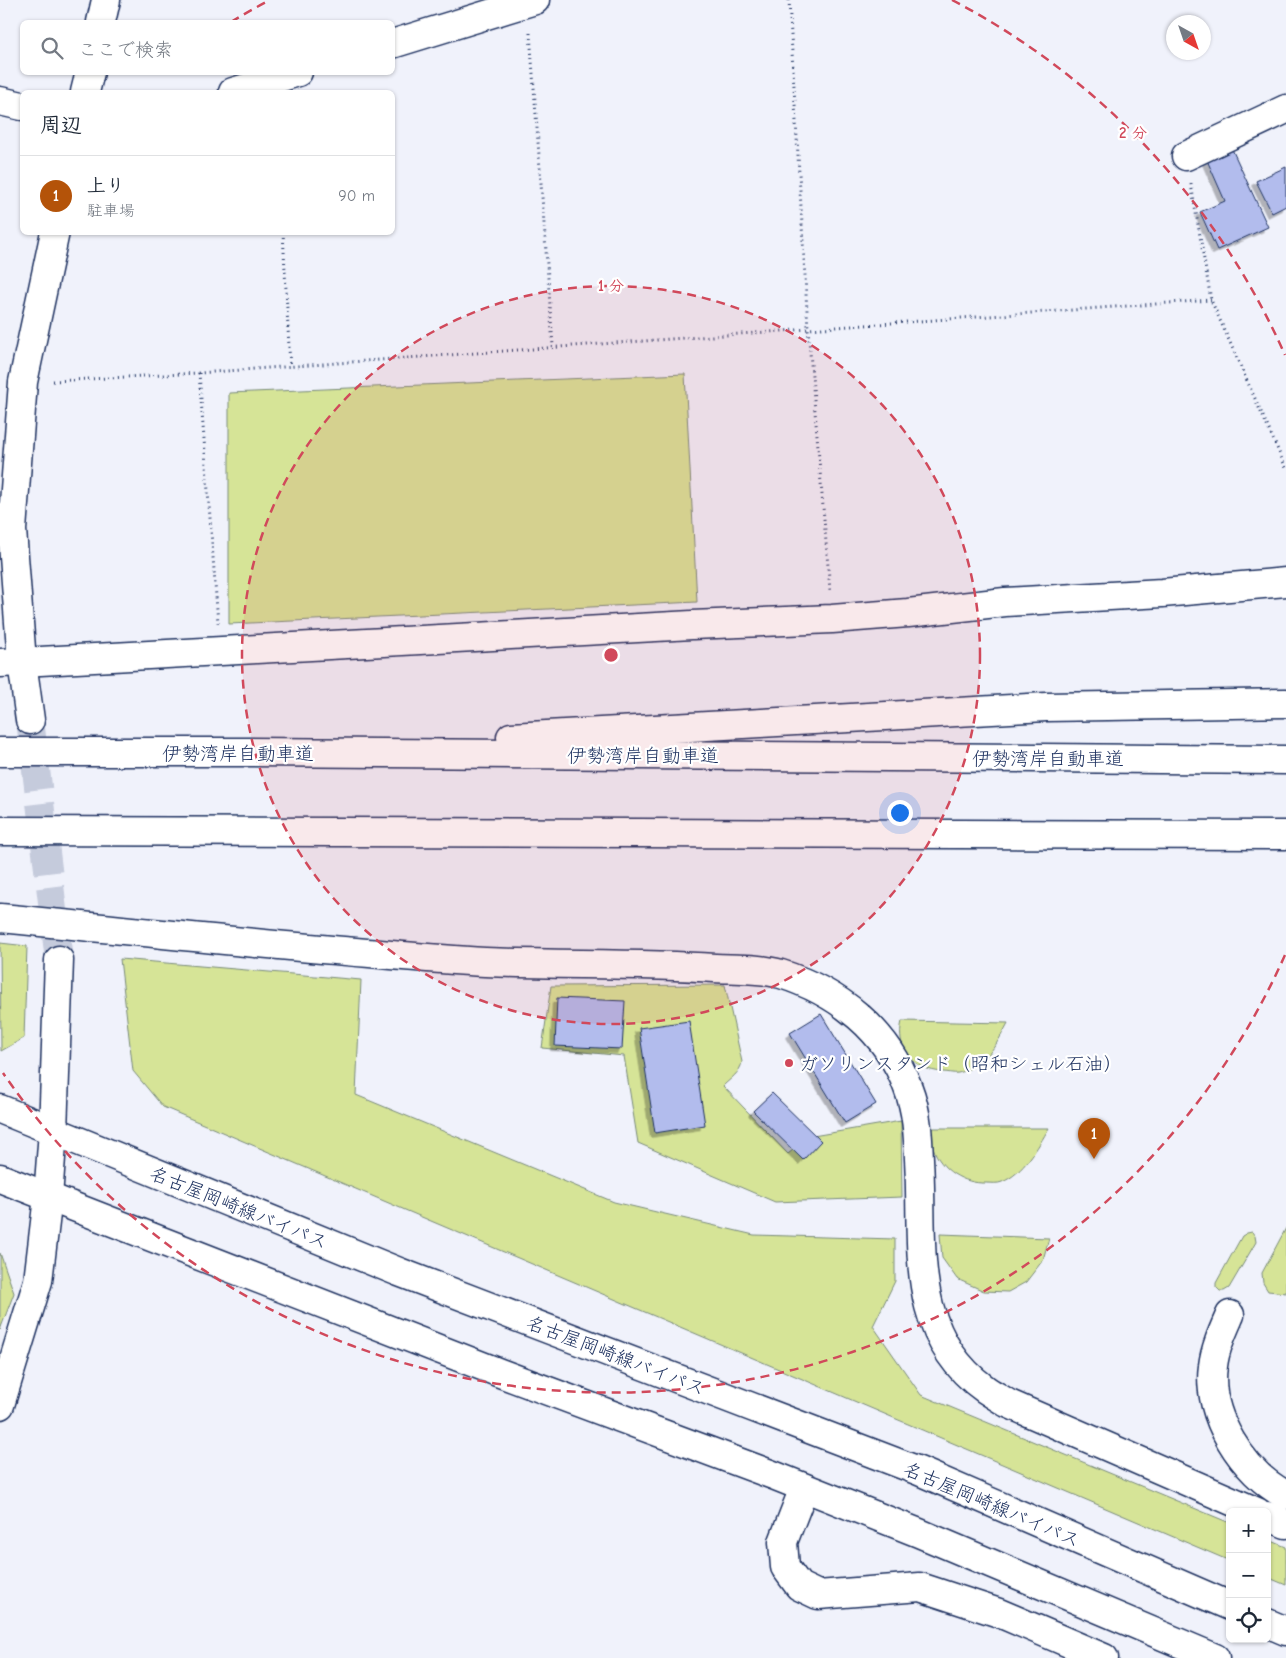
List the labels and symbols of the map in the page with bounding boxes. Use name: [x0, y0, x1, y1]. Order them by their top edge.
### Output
north arrow: [1166, 15, 1211, 60]
text: 2 分: [1119, 124, 1147, 142]
text: 1 分: [598, 277, 624, 295]
centre of rings: [602, 646, 620, 664]
street label: 伊勢湾岸自動車道: [162, 743, 314, 765]
street label: 伊勢湾岸自動車道: [567, 745, 719, 767]
street label: 伊勢湾岸自動車道: [972, 748, 1124, 770]
your location: [887, 800, 913, 826]
place label: ガソリンスタンド（昭和シェル石油）: [799, 1053, 1122, 1075]
marker: ガソリンスタンド（昭和シェル石油）: [783, 1057, 795, 1069]
pin: 1: [1078, 1118, 1110, 1159]
street label: 名古屋岡崎線バイパス: [147, 1162, 331, 1254]
street label: 名古屋岡崎線バイパス: [523, 1312, 708, 1400]
street label: 名古屋岡崎線バイパス: [900, 1458, 1083, 1552]

